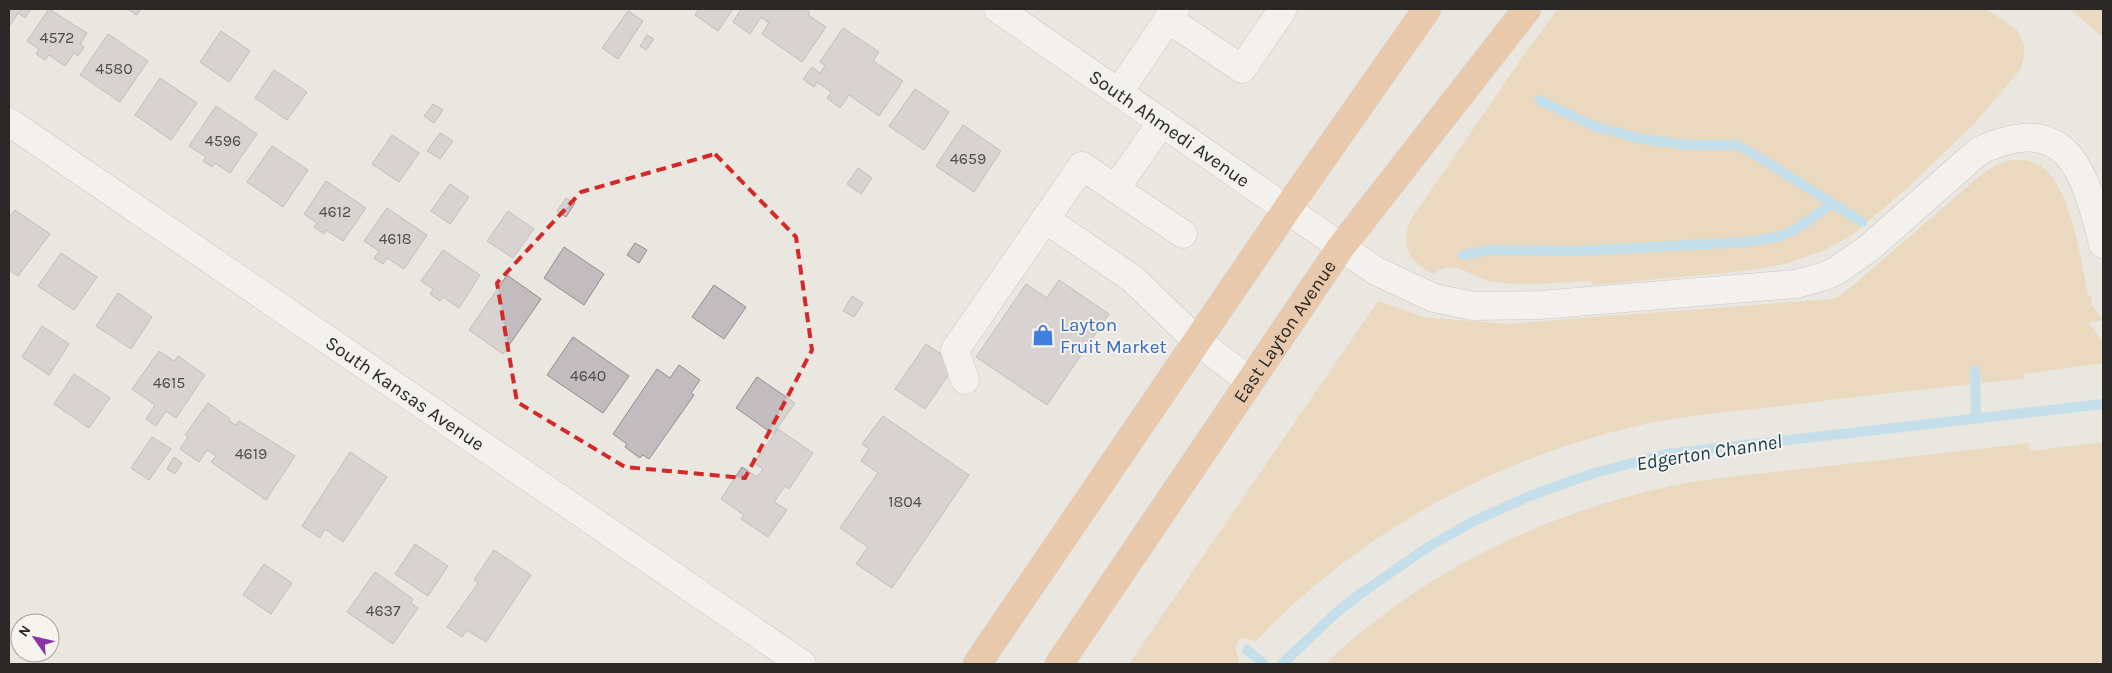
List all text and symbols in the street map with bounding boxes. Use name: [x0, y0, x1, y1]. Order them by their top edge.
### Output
house number: 4572: [40, 28, 74, 47]
house number: 4580: [95, 59, 133, 78]
street label: South Ahmedi Avenue: [1085, 66, 1254, 192]
house number: 4596: [205, 131, 241, 150]
house number: 4659: [950, 149, 986, 168]
house number: 4612: [319, 202, 351, 221]
house number: 4618: [378, 229, 412, 248]
street label: East Layton Avenue: [1229, 256, 1341, 407]
place label: Layton Fruit Market: [1060, 314, 1167, 358]
shop icon: Layton Fruit Market: [1030, 322, 1056, 348]
street label: South Kansas Avenue: [321, 332, 488, 456]
house number: 4640: [570, 366, 606, 385]
house number: 4615: [153, 373, 185, 392]
water label: Edgerton Channel: [1635, 430, 1783, 475]
house number: 4619: [235, 444, 267, 463]
house number: 1804: [888, 492, 922, 511]
house number: 4637: [365, 601, 401, 620]
north arrow: [10, 613, 60, 663]
text: N: [15, 622, 34, 640]

